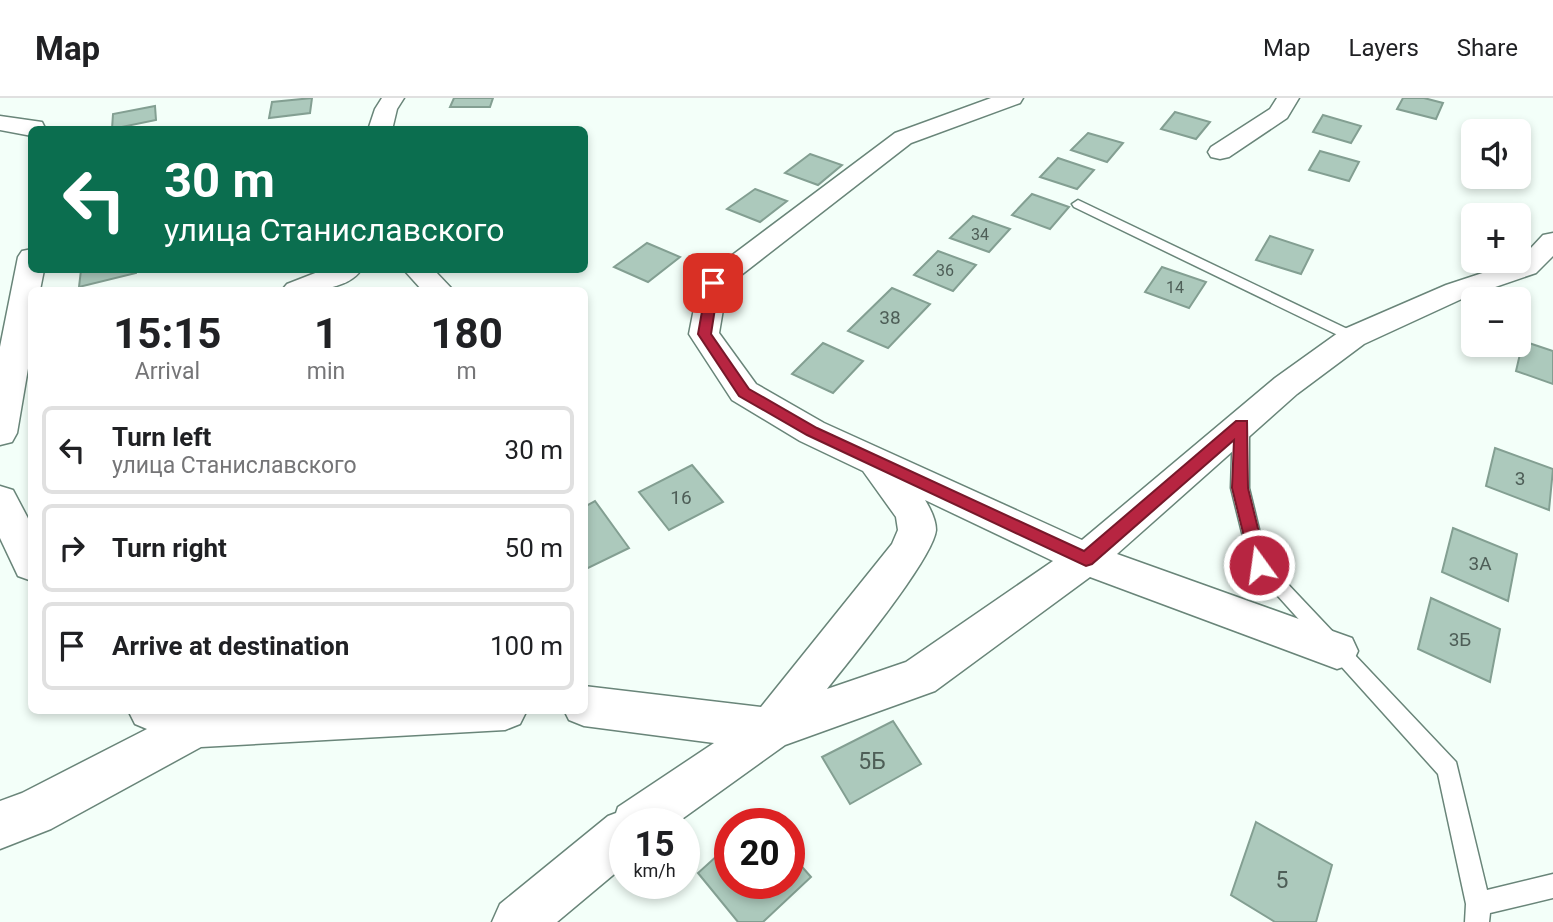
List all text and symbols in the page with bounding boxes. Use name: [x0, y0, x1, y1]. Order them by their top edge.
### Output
text: Map: [35, 29, 100, 68]
text: Map: [1263, 34, 1311, 62]
text: Layers: [1349, 34, 1419, 62]
text: Share: [1457, 34, 1518, 62]
map controls: [1461, 119, 1531, 357]
button: sound: [1461, 119, 1531, 189]
text: 30 m: [164, 152, 275, 209]
icon: left: [49, 154, 140, 245]
button: +: [1461, 203, 1531, 273]
text: улица Станиславского: [164, 211, 504, 249]
house number: 34: [971, 225, 989, 244]
pin: [683, 253, 743, 313]
house number: 36: [936, 261, 954, 280]
icon: arrive: [694, 264, 732, 302]
house number: 14: [1166, 278, 1184, 297]
button: −: [1461, 287, 1531, 357]
house number: 38: [879, 306, 901, 329]
text: 15:15: [113, 309, 221, 358]
text: 1: [314, 309, 338, 358]
text: 180: [430, 309, 503, 358]
text: Arrival: [135, 358, 200, 385]
text: min: [307, 358, 345, 385]
text: m: [457, 358, 477, 385]
text: Turn left: [112, 422, 211, 452]
icon: left: [53, 431, 91, 469]
text: 30 m: [505, 435, 563, 465]
text: улица Станиславского: [112, 452, 357, 479]
house number: 3: [1515, 467, 1525, 490]
house number: 16: [670, 486, 692, 509]
position arrow: [1222, 528, 1296, 602]
icon: right: [53, 529, 91, 567]
text: Turn right: [112, 533, 227, 563]
text: 50 m: [505, 533, 563, 563]
house number: 3А: [1468, 552, 1492, 575]
icon: arrive: [53, 627, 91, 665]
house number: 3Б: [1449, 628, 1471, 651]
text: Arrive at destination: [112, 631, 349, 661]
text: 100 m: [490, 631, 563, 661]
house number: 5Б: [858, 748, 886, 775]
speed limit sign: 20: [714, 808, 805, 899]
text: 15: [634, 824, 675, 865]
text: km/h: [633, 860, 676, 881]
house number: 5: [1276, 867, 1289, 894]

